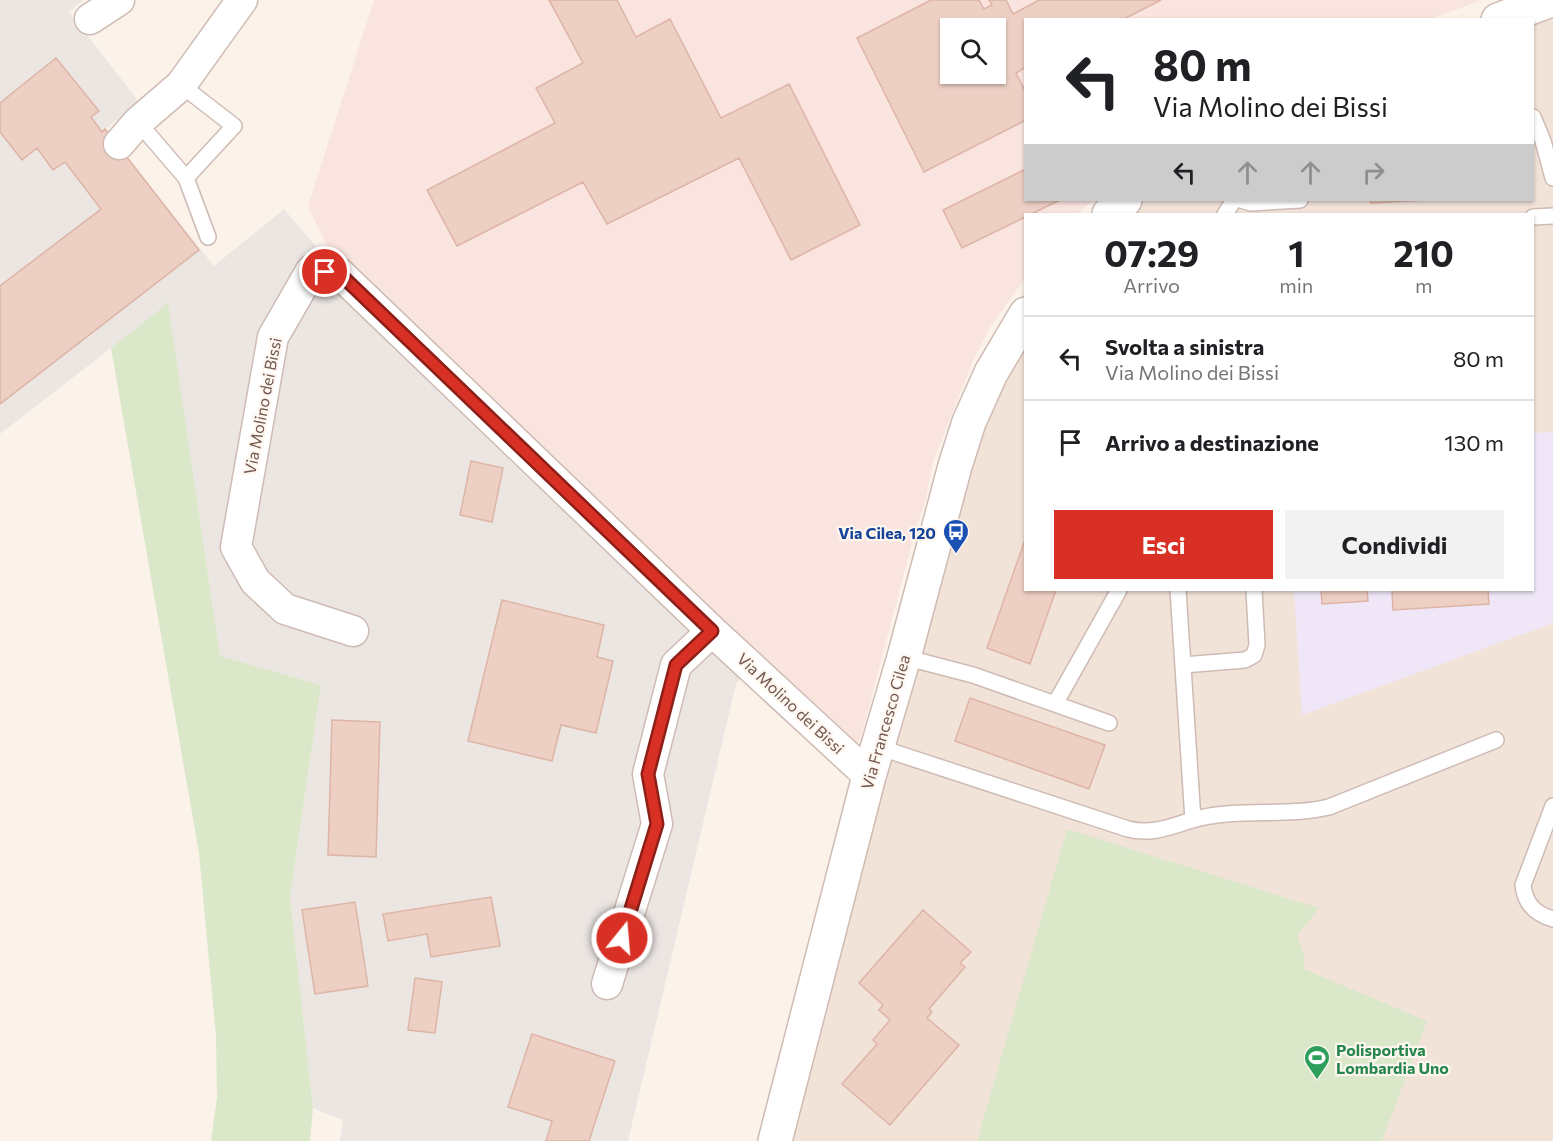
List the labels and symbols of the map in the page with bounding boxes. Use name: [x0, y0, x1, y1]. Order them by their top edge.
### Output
pin: [299, 246, 350, 297]
street label: Via Molino dei Bissi: [239, 336, 285, 476]
bus stop icon: Via Cilea, 120: [941, 517, 971, 555]
place label: Via Cilea, 120: [838, 523, 936, 542]
street label: Via Molino dei Bissi: [734, 649, 848, 757]
street label: Via Francesco Cilea: [857, 652, 913, 792]
position arrow: [590, 906, 654, 970]
place label: Polisportiva Lombardia Uno: [1336, 1040, 1449, 1077]
sports icon: Polisportiva Lombardia Uno: [1302, 1043, 1332, 1081]

